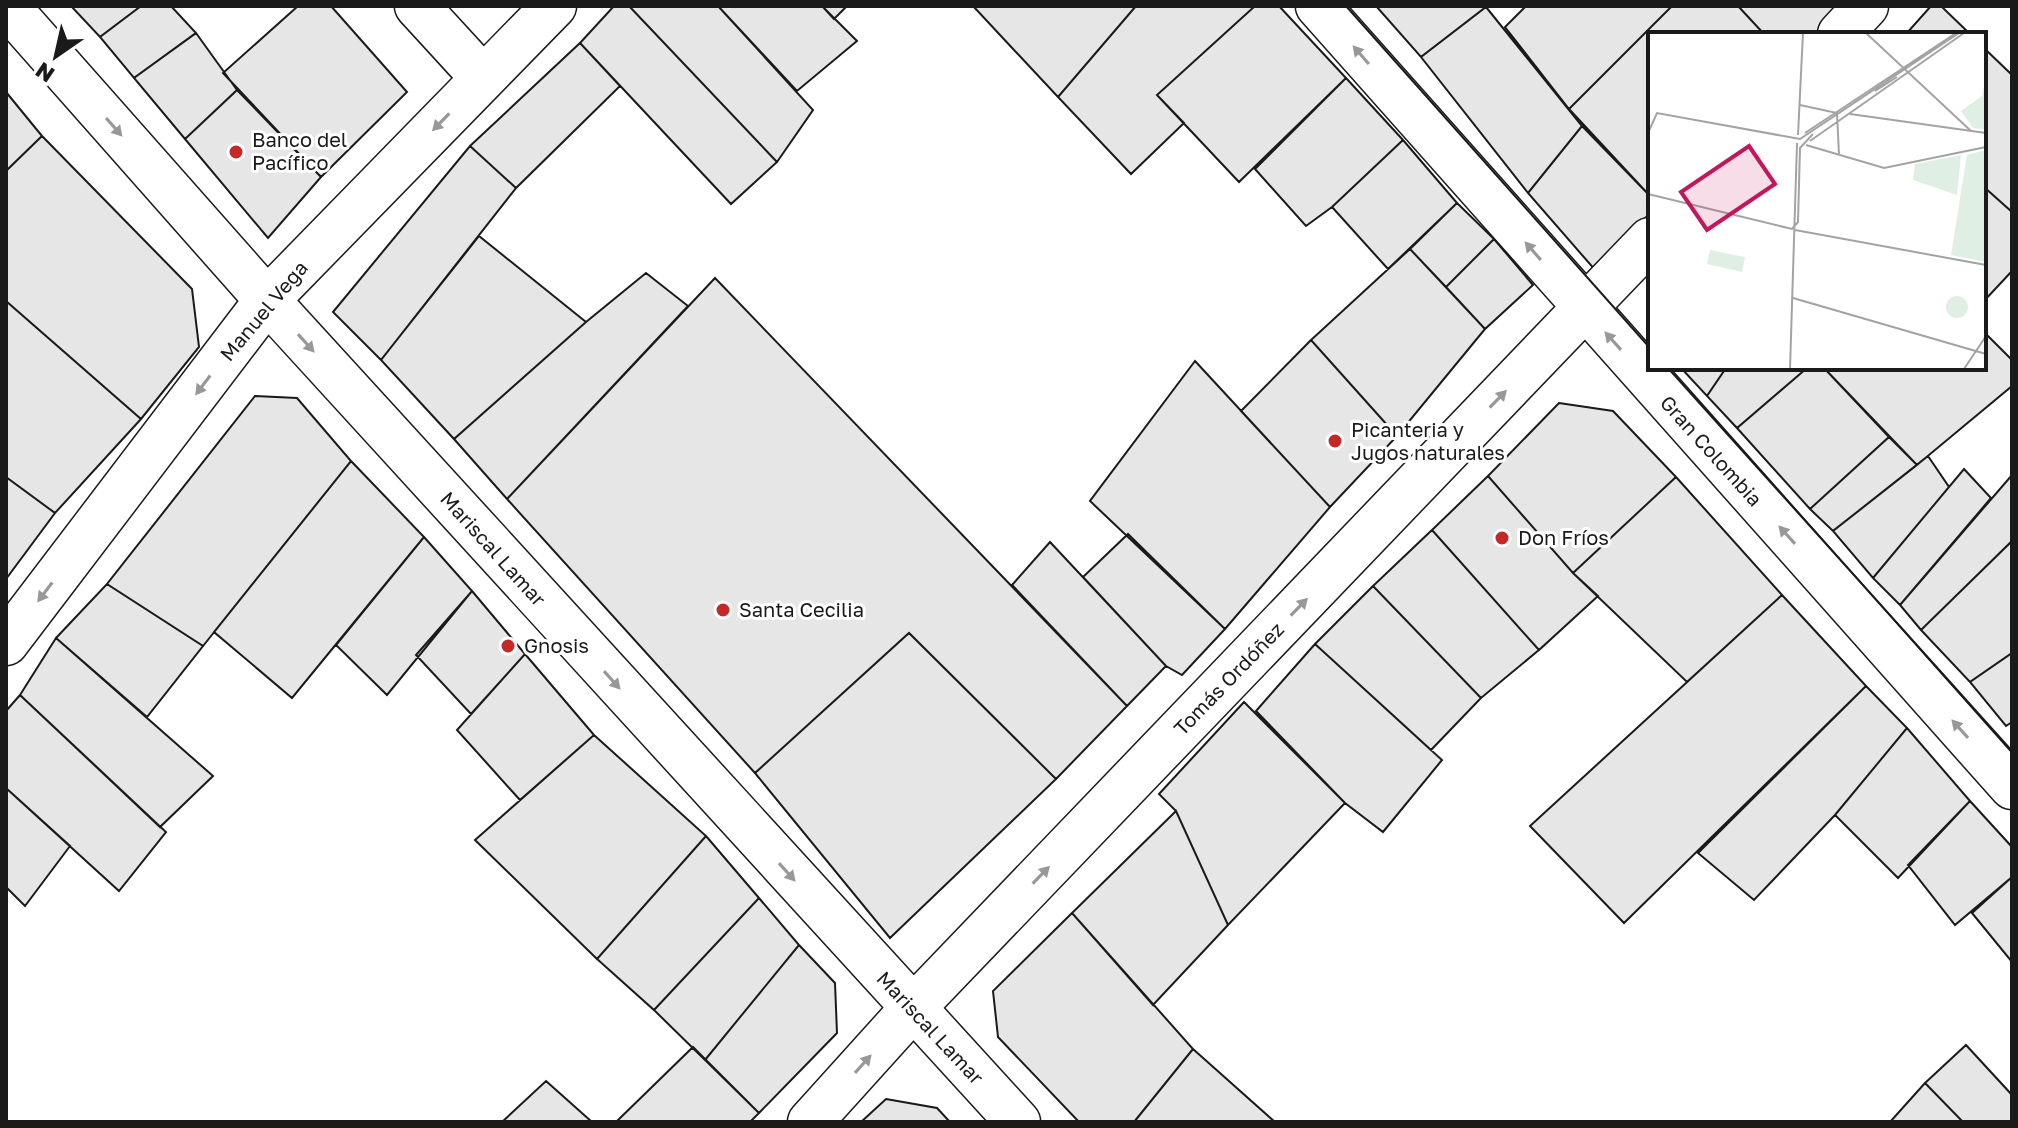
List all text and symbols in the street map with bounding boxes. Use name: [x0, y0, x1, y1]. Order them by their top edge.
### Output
north arrow: [16, 16, 96, 96]
inset map: [1648, 32, 1986, 370]
one-way arrow: [1353, 46, 1370, 66]
text: N: [30, 57, 59, 89]
one-way arrow: [432, 112, 451, 131]
one-way arrow: [105, 118, 123, 137]
place label: Banco del Pacífico: [252, 127, 347, 174]
marker: Banco del Pacífico: [227, 143, 245, 161]
one-way arrow: [1524, 241, 1542, 260]
street label: Manuel Vega: [214, 255, 312, 365]
one-way arrow: [1605, 332, 1622, 352]
one-way arrow: [296, 333, 314, 352]
one-way arrow: [195, 374, 211, 395]
one-way arrow: [1488, 390, 1507, 409]
street label: Gran Colombia: [1656, 390, 1768, 511]
place label: Picanteria y Jugos naturales: [1351, 417, 1505, 464]
marker: Picanteria y Jugos naturales: [1326, 432, 1344, 450]
street label: Mariscal Lamar: [436, 486, 551, 611]
place label: Don Fríos: [1518, 525, 1609, 549]
one-way arrow: [1778, 526, 1796, 545]
marker: Don Fríos: [1493, 529, 1511, 547]
one-way arrow: [38, 581, 54, 602]
place label: Santa Cecilia: [739, 597, 864, 621]
one-way arrow: [1289, 597, 1307, 616]
marker: Santa Cecilia: [714, 601, 732, 619]
street label: Tomás Ordóñez: [1168, 617, 1288, 740]
place label: Gnosis: [524, 633, 589, 657]
marker: Gnosis: [499, 637, 517, 655]
one-way arrow: [603, 670, 621, 689]
one-way arrow: [1952, 719, 1969, 739]
one-way arrow: [778, 863, 796, 882]
one-way arrow: [1031, 866, 1050, 885]
street label: Mariscal Lamar: [872, 966, 989, 1089]
one-way arrow: [853, 1055, 871, 1074]

